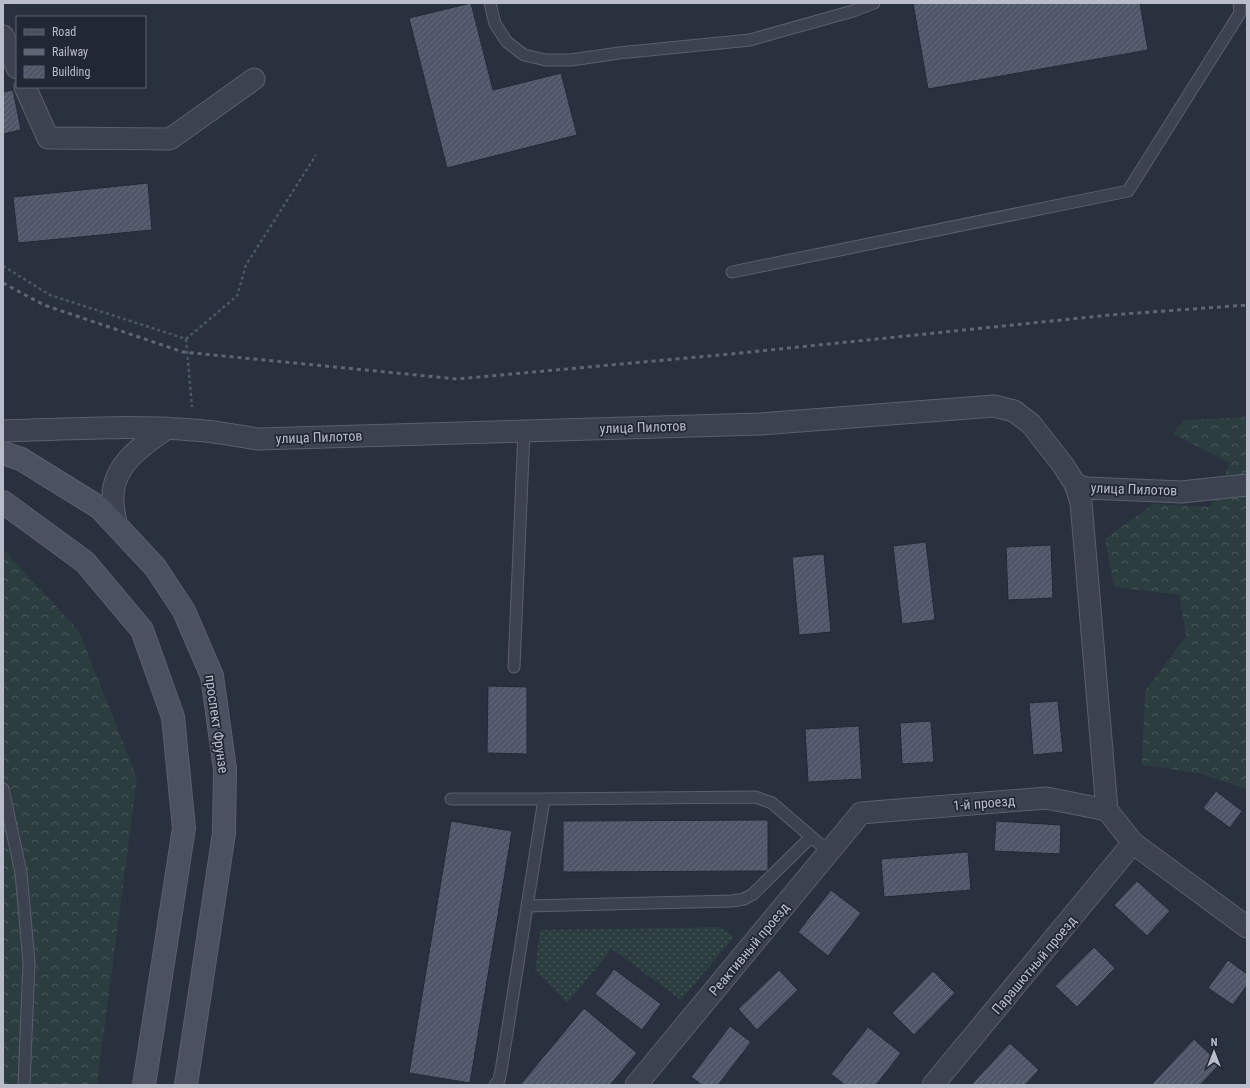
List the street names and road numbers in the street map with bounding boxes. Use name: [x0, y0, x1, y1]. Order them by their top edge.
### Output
street label: улица Пилотов: [599, 417, 687, 437]
street label: улица Пилотов: [275, 427, 363, 447]
street label: улица Пилотов: [1090, 479, 1178, 499]
street label: проспект Фрунзе: [202, 674, 232, 775]
street label: 1-й проезд: [952, 792, 1016, 814]
street label: Реактивный проезд: [706, 899, 793, 999]
street label: Парашютный проезд: [988, 912, 1080, 1017]

